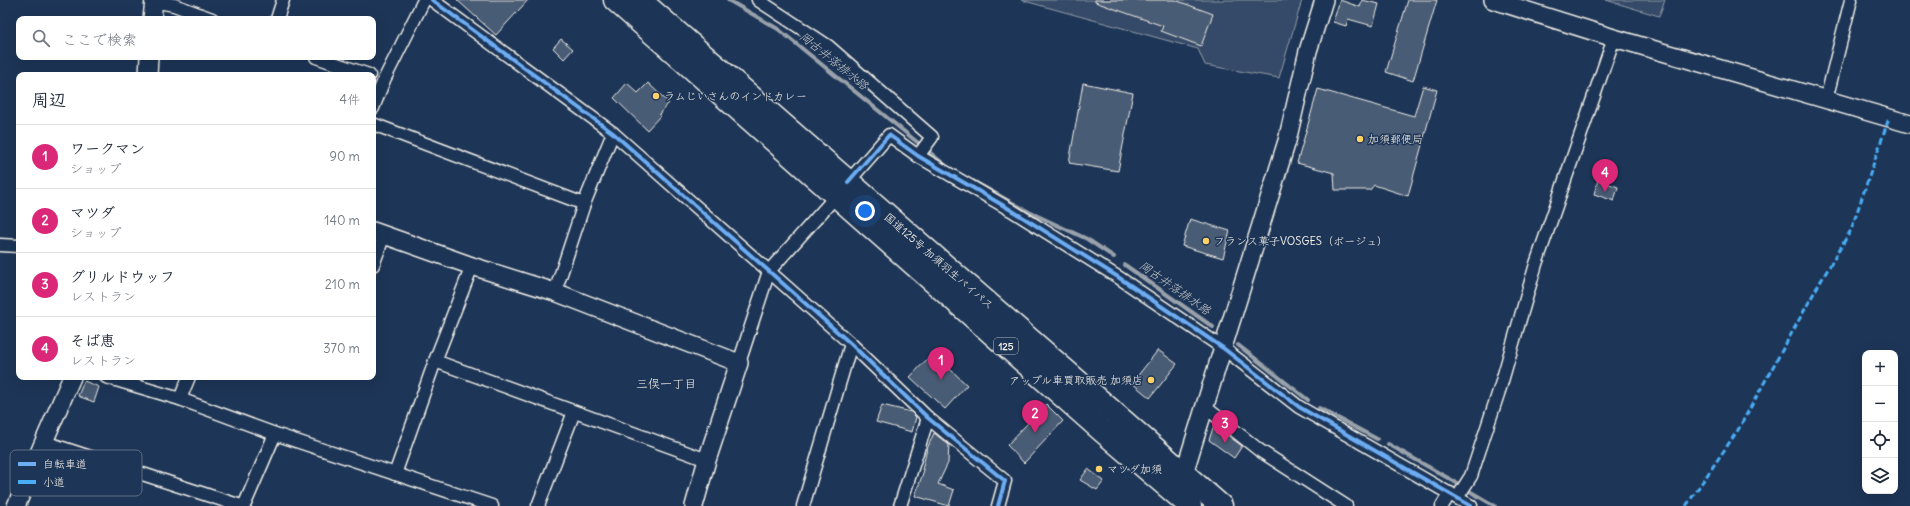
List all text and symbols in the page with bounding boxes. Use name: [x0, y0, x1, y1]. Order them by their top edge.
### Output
search box: [16, 16, 376, 60]
icon: search: [30, 27, 52, 49]
water label: 岡古井落排水路: [797, 28, 872, 93]
text: ここで検索: [62, 30, 137, 49]
text: 周辺: [32, 89, 66, 111]
place label: ラムじいさんのインドカレー: [664, 89, 807, 103]
text: 4件: [339, 91, 360, 108]
marker: ラムじいさんのインドカレー: [651, 91, 661, 101]
place label: 加須郵便局: [1368, 132, 1423, 146]
marker: 加須郵便局: [1355, 134, 1365, 144]
text: ワークマン: [70, 139, 145, 158]
text: 1: [42, 148, 48, 165]
text: 90 m: [329, 148, 360, 165]
pin: 4: [1592, 159, 1618, 192]
text: ショップ: [70, 160, 121, 177]
your location: [855, 201, 875, 221]
text: マツダ: [70, 203, 115, 222]
street label: 国道125号 加須羽生バイパス: [882, 210, 996, 312]
text: 2: [41, 212, 49, 229]
text: 140 m: [324, 212, 360, 229]
text: ショップ: [70, 224, 121, 241]
place label: フランス菓子VOSGES（ボージュ）: [1214, 234, 1388, 248]
marker: フランス菓子VOSGES（ボージュ）: [1201, 236, 1211, 246]
water label: 岡古井落排水路: [1137, 257, 1215, 318]
text: グリルドウッフ: [70, 267, 175, 286]
text: 3: [41, 276, 49, 293]
text: 210 m: [325, 276, 360, 293]
text: レストラン: [70, 288, 136, 305]
text: そば恵: [70, 331, 115, 350]
road number: 125: [994, 338, 1018, 354]
text: 4: [41, 340, 49, 357]
text: 370 m: [323, 340, 360, 357]
pin: 1: [928, 347, 954, 380]
map controls: [1862, 350, 1898, 494]
button: +: [1862, 350, 1898, 386]
text: レストラン: [70, 352, 136, 369]
place label: アップル車買取販売 加須店: [1009, 373, 1143, 387]
marker: アップル車買取販売 加須店: [1146, 375, 1156, 385]
district label: 三俣一丁目: [636, 376, 696, 391]
button: −: [1862, 386, 1898, 422]
pin: 2: [1022, 400, 1048, 433]
pin: 3: [1212, 410, 1238, 443]
button: locate: [1862, 422, 1898, 458]
legend: [10, 450, 142, 496]
text: 自転車道: [43, 457, 87, 471]
button: layers: [1862, 458, 1898, 494]
place label: マツダ加須: [1107, 462, 1162, 476]
marker: マツダ加須: [1094, 464, 1104, 474]
text: 小道: [43, 475, 65, 489]

